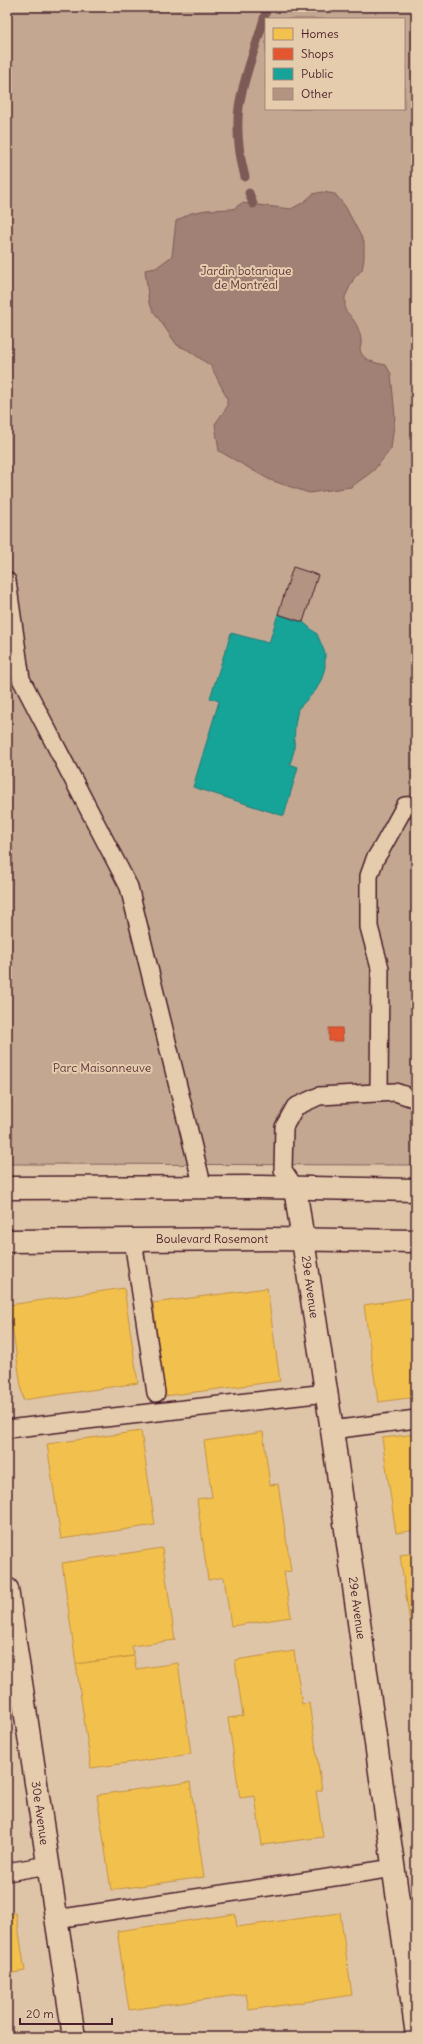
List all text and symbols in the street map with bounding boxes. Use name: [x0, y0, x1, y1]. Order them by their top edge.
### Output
legend: [265, 18, 405, 110]
text: Homes: [301, 26, 339, 41]
text: Shops: [301, 46, 334, 61]
text: Public: [301, 66, 333, 81]
text: Other: [301, 86, 333, 101]
park label: Jardin botanique de Montréal: [200, 263, 292, 292]
park label: Parc Maisonneuve: [53, 1060, 151, 1075]
street label: Boulevard Rosemont: [156, 1231, 268, 1246]
street label: 29e Avenue: [299, 1255, 322, 1319]
street label: 29e Avenue: [346, 1576, 369, 1640]
street label: 30e Avenue: [29, 1780, 52, 1846]
scale bar: [20, 2000, 112, 2026]
text: 20 m: [26, 2006, 54, 2021]

